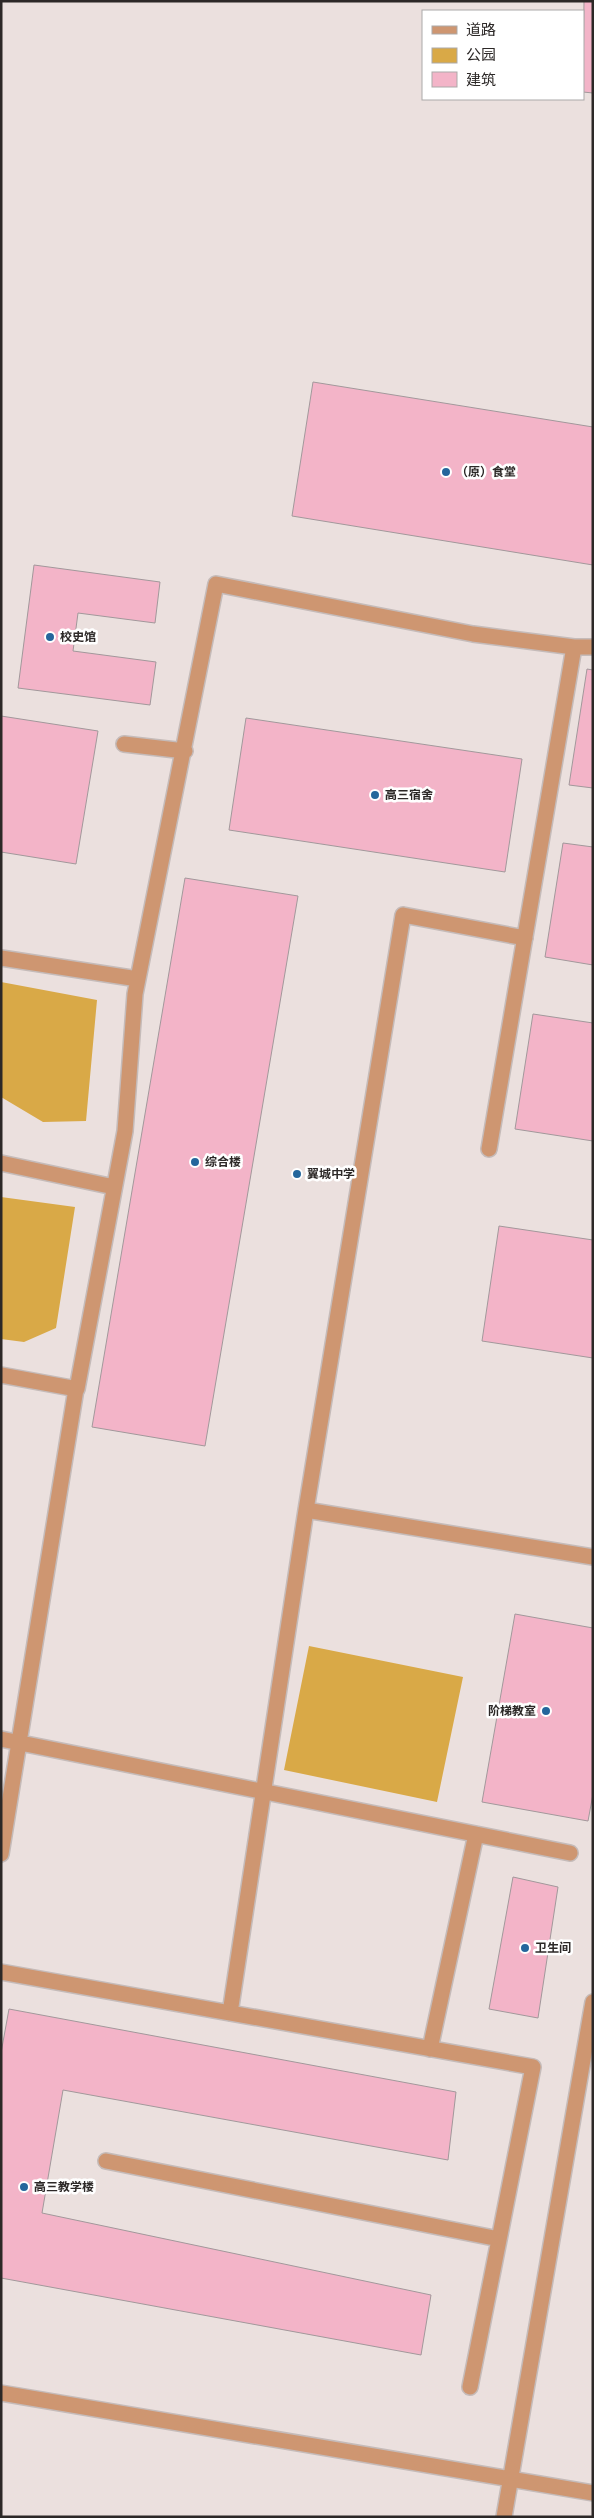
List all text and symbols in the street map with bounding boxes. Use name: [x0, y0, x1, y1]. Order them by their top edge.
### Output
legend: [422, 10, 584, 100]
text: 道路: [466, 21, 496, 39]
text: 公园: [466, 46, 496, 64]
text: 建筑: [466, 71, 496, 89]
place label: （原）食堂: [456, 465, 516, 479]
marker: （原）食堂: [440, 466, 452, 478]
place label: 校史馆: [60, 630, 96, 644]
marker: 校史馆: [44, 631, 56, 643]
place label: 高三宿舍: [385, 788, 433, 802]
marker: 高三宿舍: [369, 789, 381, 801]
place label: 综合楼: [205, 1155, 241, 1169]
marker: 综合楼: [189, 1156, 201, 1168]
place label: 翼城中学: [307, 1167, 355, 1181]
marker: 翼城中学: [291, 1168, 303, 1180]
place label: 阶梯教室: [488, 1704, 536, 1718]
marker: 阶梯教室: [540, 1705, 552, 1717]
place label: 卫生间: [535, 1941, 571, 1955]
marker: 卫生间: [519, 1942, 531, 1954]
place label: 高三教学楼: [34, 2180, 94, 2194]
marker: 高三教学楼: [18, 2181, 30, 2193]

